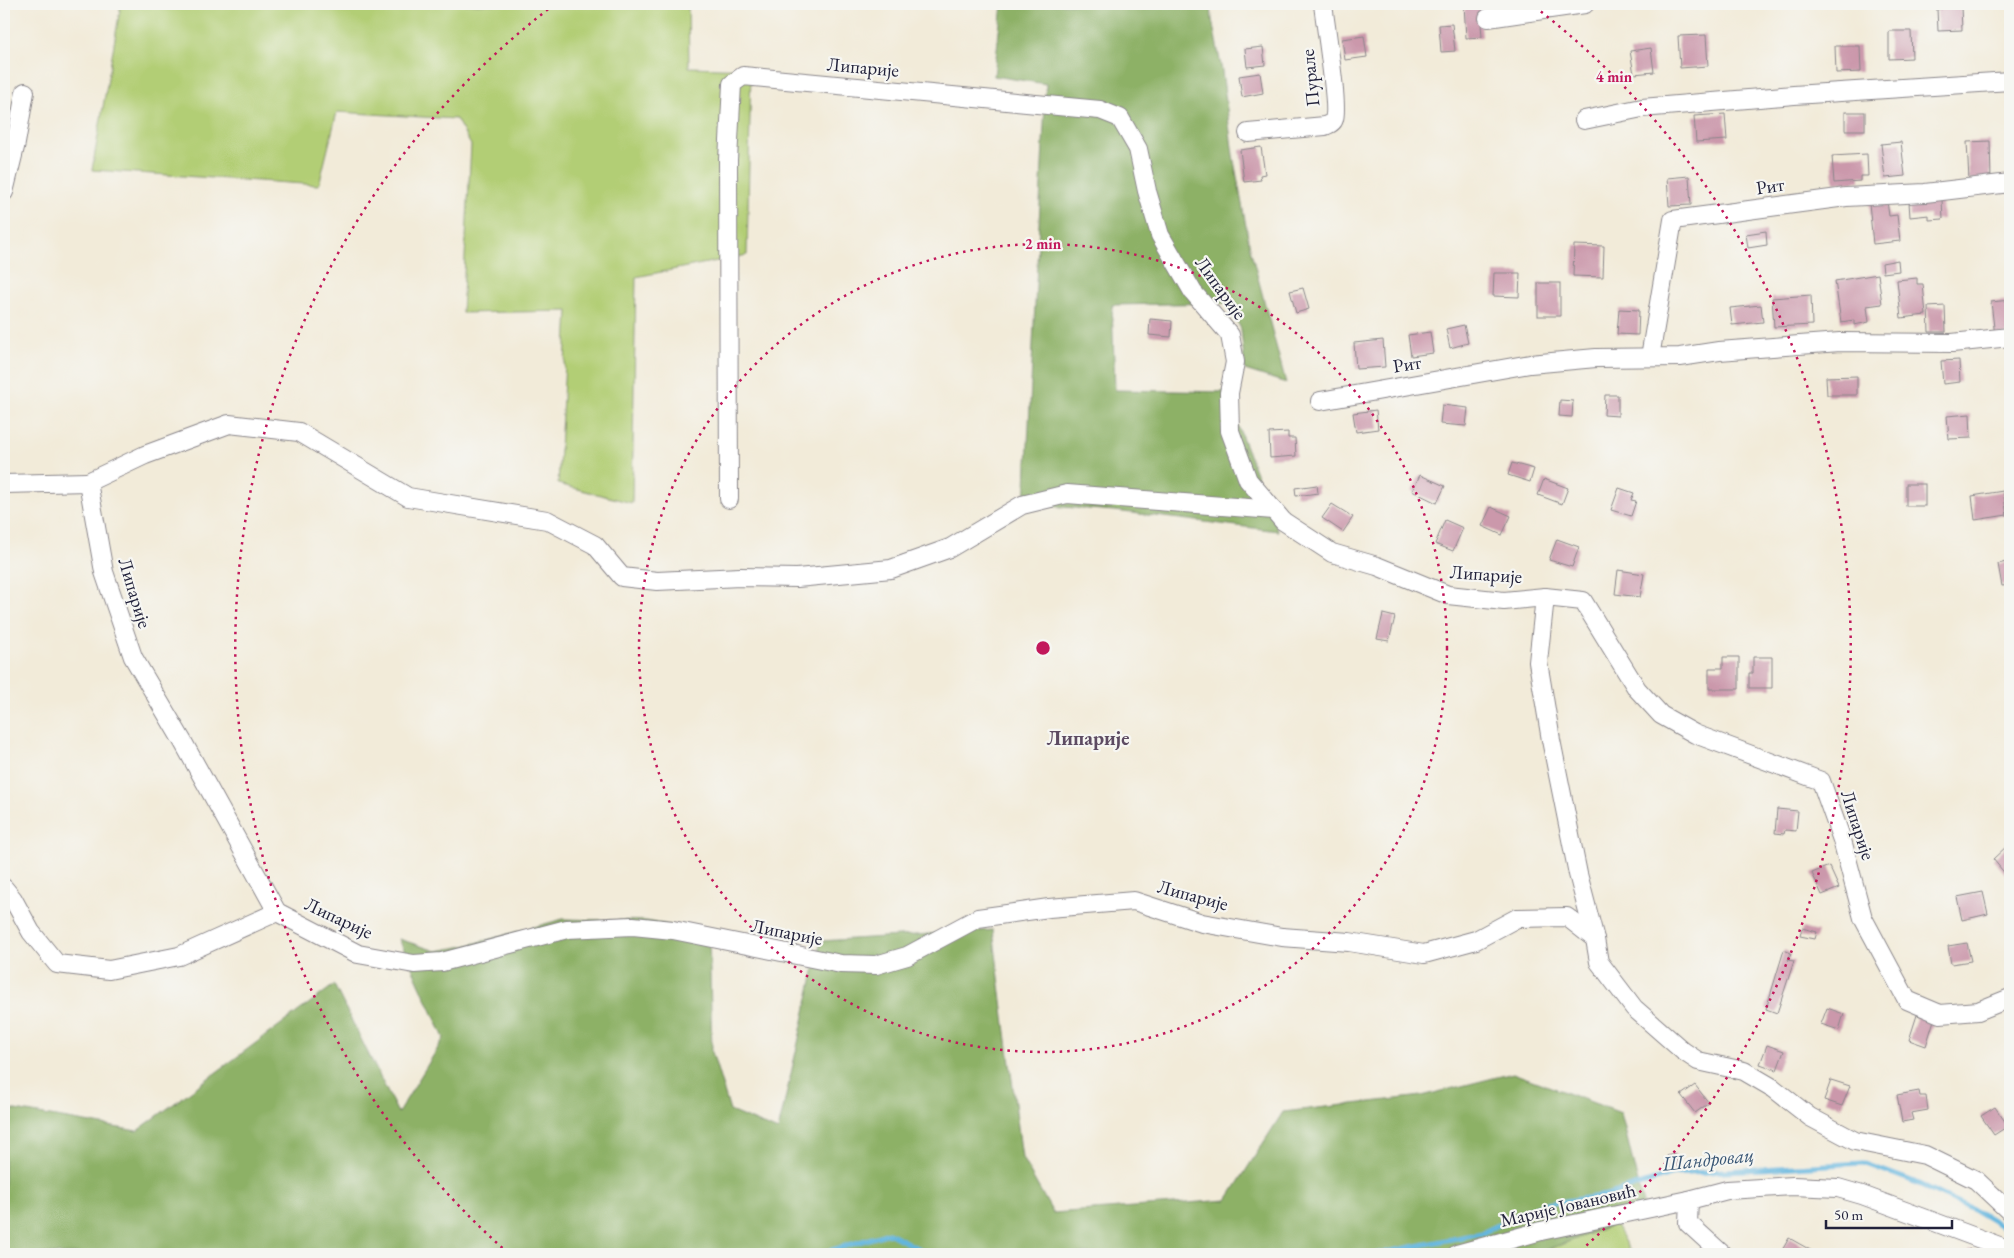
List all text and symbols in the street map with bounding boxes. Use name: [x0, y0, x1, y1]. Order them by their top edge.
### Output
street label: Пурале: [1295, 48, 1325, 108]
street label: Липарије: [826, 51, 900, 83]
text: 4 min: [1596, 67, 1633, 86]
street label: Рит: [1754, 172, 1786, 200]
text: 2 min: [1025, 234, 1062, 253]
street label: Липарије: [1190, 251, 1252, 325]
street label: Рит: [1391, 349, 1423, 379]
street label: Липарије: [112, 555, 158, 631]
street label: Липарије: [1449, 559, 1523, 589]
centre of rings: [1034, 639, 1052, 657]
district label: Липарије: [1046, 725, 1130, 751]
street label: Липарије: [1835, 787, 1881, 863]
street label: Липарије: [1155, 874, 1231, 916]
street label: Липарије: [301, 891, 377, 945]
street label: Липарије: [749, 913, 825, 951]
water label: Шандровац: [1660, 1141, 1755, 1177]
street label: Марије Јовановић: [1498, 1177, 1638, 1233]
scale bar: [1826, 1198, 1953, 1230]
text: 50 m: [1834, 1205, 1863, 1224]

